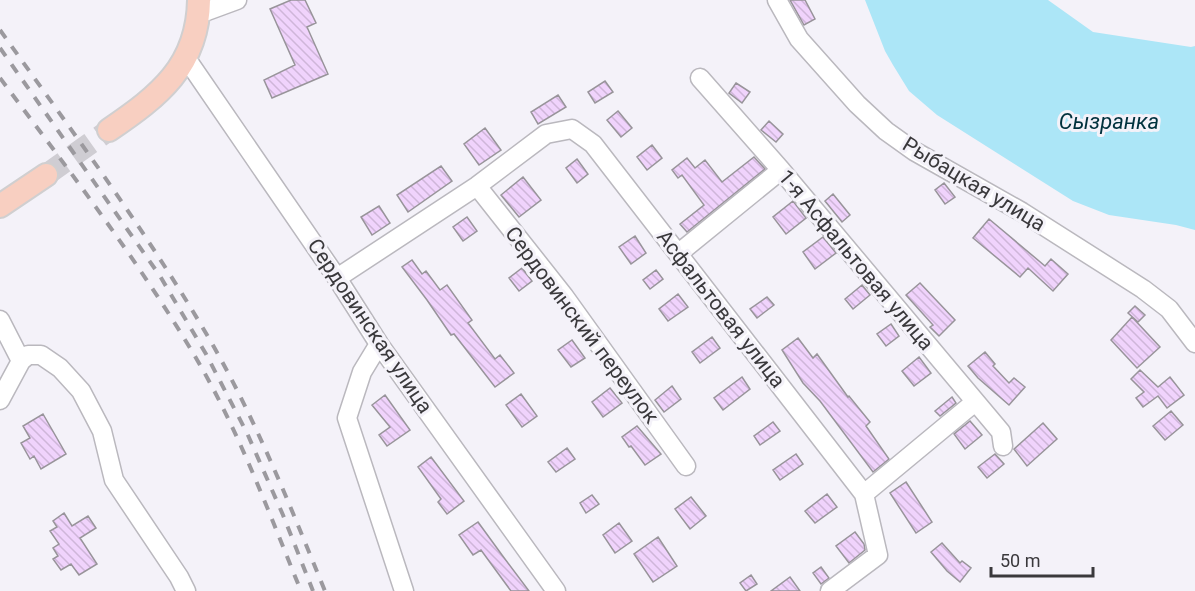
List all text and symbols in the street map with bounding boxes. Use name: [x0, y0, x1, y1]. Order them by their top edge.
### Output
water label: Сызранка: [1059, 109, 1159, 134]
street label: Рыбацкая улица: [898, 132, 1050, 236]
street label: 1-я Асфальтовая улица: [774, 165, 938, 355]
street label: Сердовинский переулок: [500, 222, 664, 429]
street label: Асфальтовая улица: [652, 225, 790, 393]
street label: Сердовинская улица: [303, 234, 437, 418]
scale bar: [991, 540, 1093, 578]
text: 50 m: [1000, 550, 1040, 571]

